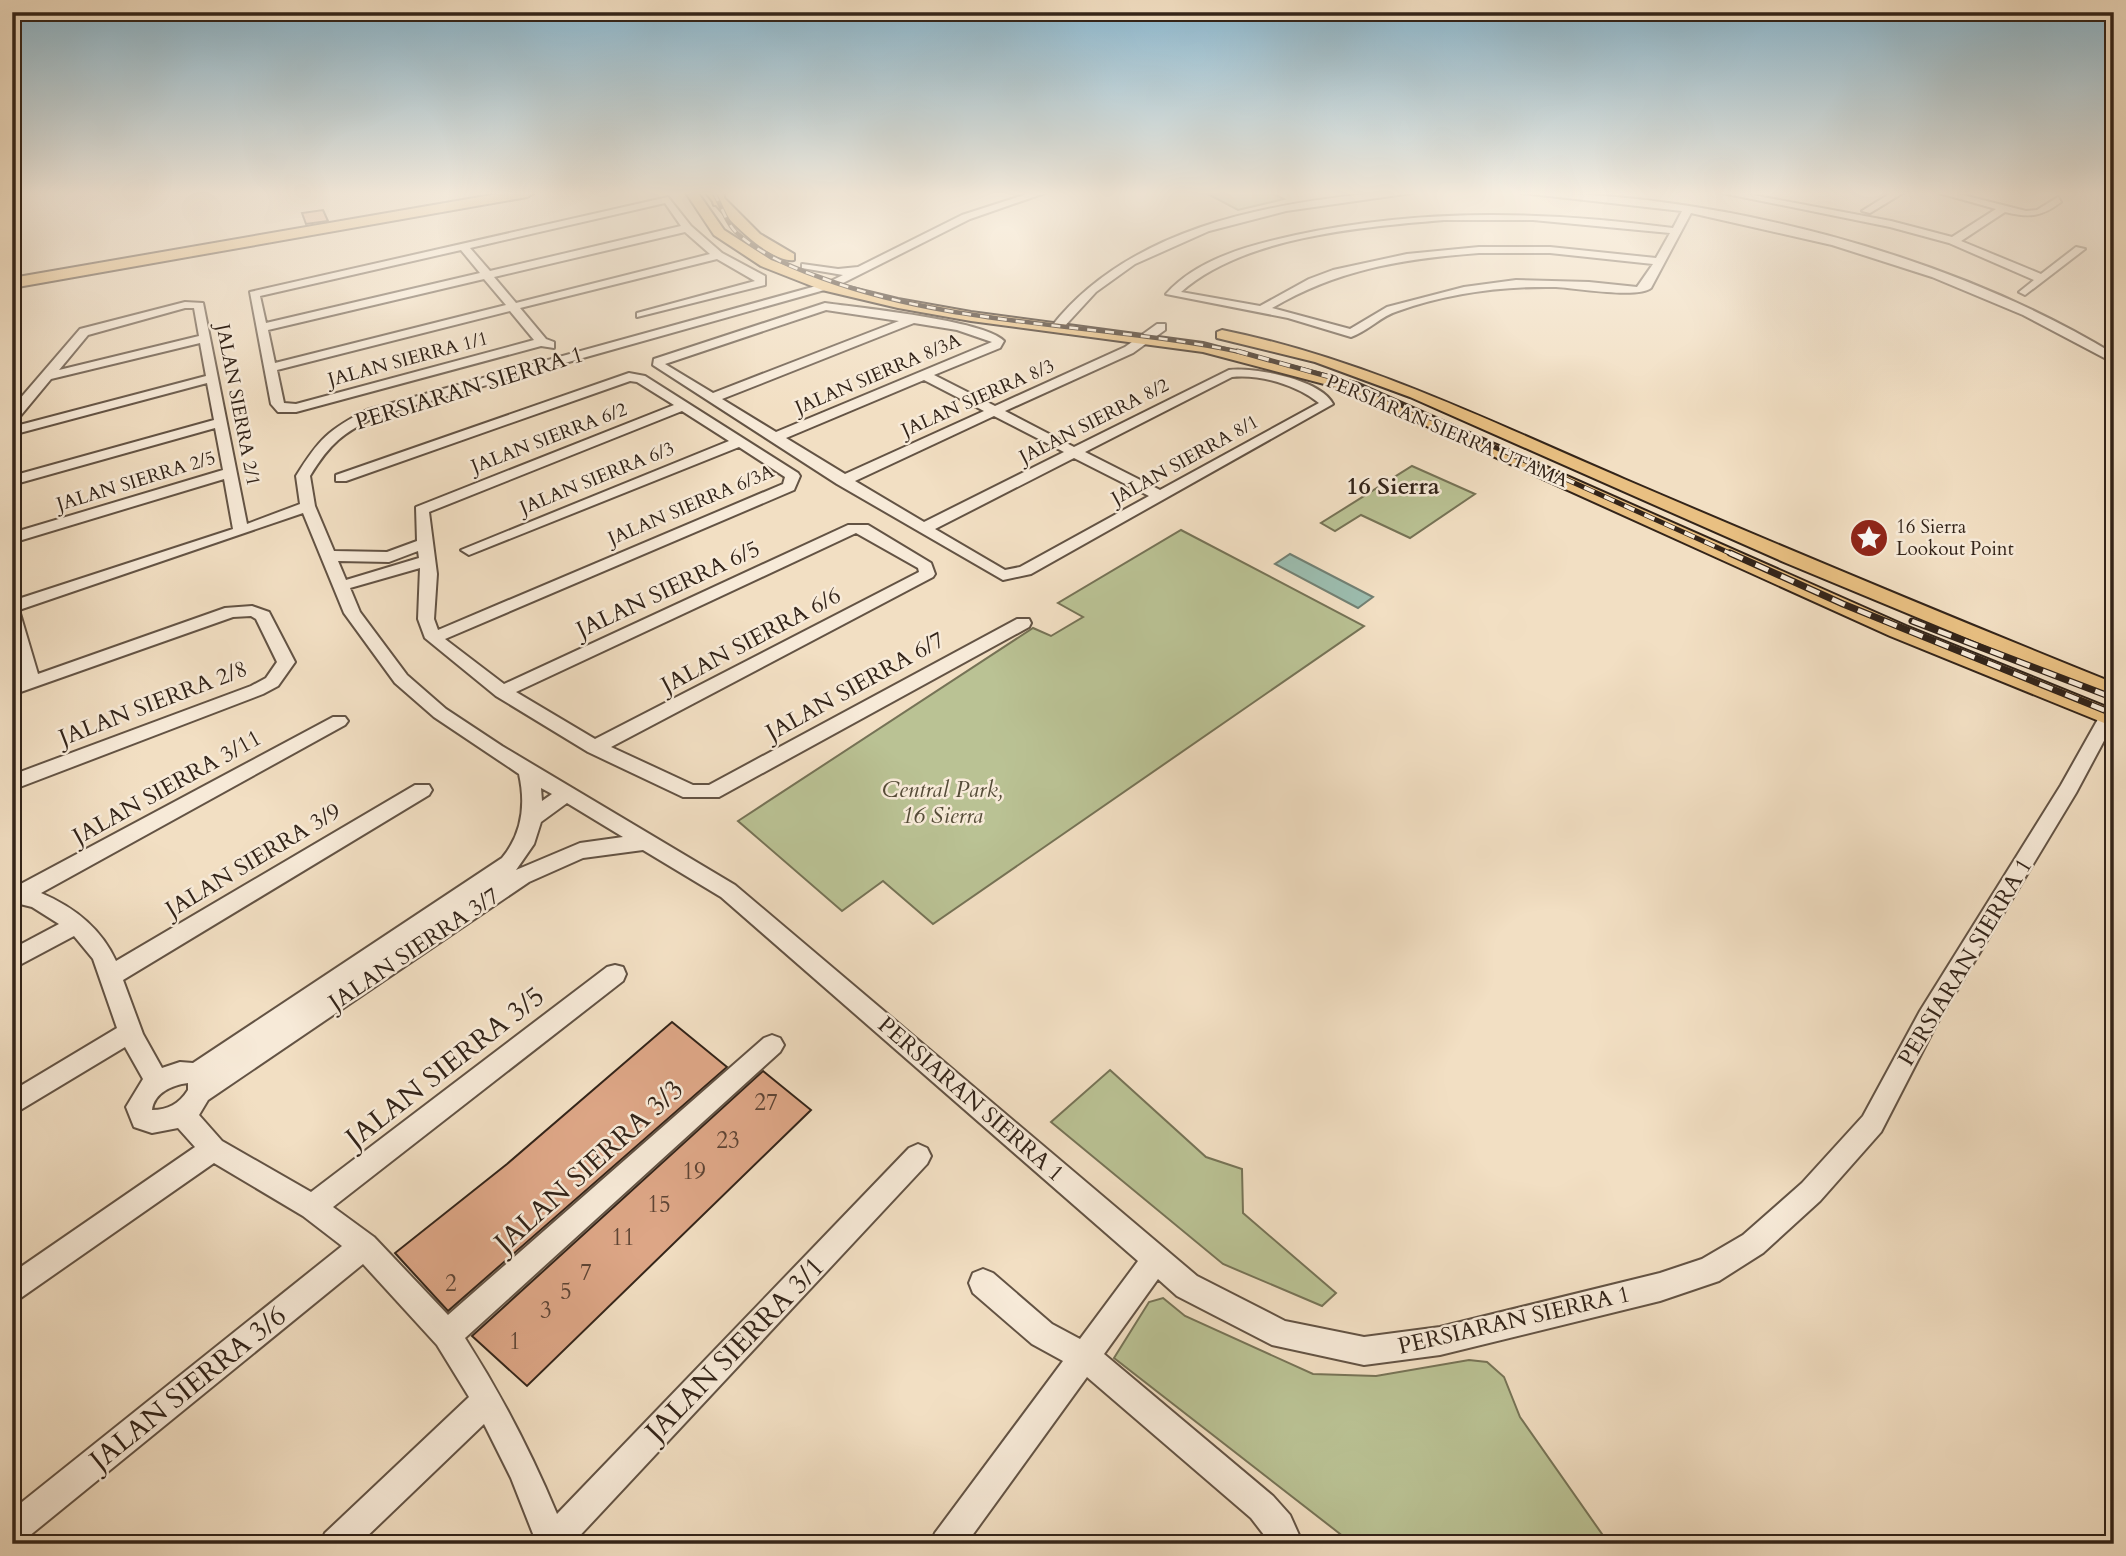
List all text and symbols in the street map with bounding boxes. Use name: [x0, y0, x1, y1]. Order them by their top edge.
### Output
street label: JALAN SIERRA 2/1: [209, 319, 266, 488]
street label: JALAN SIERRA 1/1: [322, 325, 491, 394]
street label: JALAN SIERRA 8/3A: [788, 327, 965, 422]
street label: PERSIARAN SIERRA 1: [351, 338, 587, 438]
street label: JALAN SIERRA 8/3: [895, 353, 1058, 445]
street label: PERSIARAN SIERRA UTAMA: [1322, 368, 1573, 494]
street label: JALAN SIERRA 8/2: [1012, 372, 1173, 471]
street label: JALAN SIERRA 6/2: [465, 396, 631, 481]
street label: JALAN SIERRA 8/1: [1104, 409, 1263, 513]
street label: JALAN SIERRA 6/3: [513, 435, 678, 522]
street label: JALAN SIERRA 2/5: [51, 445, 218, 518]
street label: JALAN SIERRA 6/3A: [601, 458, 778, 553]
district label: 16 Sierra: [1346, 470, 1440, 503]
place label: 16 Sierra Lookout Point: [1896, 514, 2014, 562]
place icon: 16 Sierra Lookout Point: [1848, 517, 1890, 559]
street label: JALAN SIERRA 6/5: [568, 533, 765, 646]
street label: JALAN SIERRA 6/6: [653, 580, 846, 702]
street label: JALAN SIERRA 6/7: [758, 624, 950, 749]
street label: JALAN SIERRA 2/8: [52, 653, 252, 754]
street label: JALAN SIERRA 3/11: [65, 722, 267, 853]
park label: Central Park, 16 Sierra: [882, 774, 1002, 831]
street label: JALAN SIERRA 3/9: [157, 795, 346, 926]
street label: PERSIARAN SIERRA 1: [1891, 852, 2039, 1072]
street label: JALAN SIERRA 3/7: [320, 880, 505, 1019]
street label: JALAN SIERRA 3/5: [335, 977, 552, 1159]
street label: PERSIARAN SIERRA 1: [871, 1009, 1071, 1189]
street label: JALAN SIERRA 3/3: [483, 1071, 692, 1264]
house number: 27: [754, 1087, 778, 1118]
house number: 23: [716, 1125, 740, 1156]
house number: 19: [682, 1156, 706, 1187]
house number: 15: [647, 1189, 671, 1220]
house number: 11: [611, 1222, 635, 1253]
street label: JALAN SIERRA 3/1: [634, 1249, 833, 1452]
house number: 7: [580, 1257, 592, 1288]
house number: 2: [445, 1268, 457, 1299]
house number: 5: [560, 1276, 572, 1307]
street label: PERSIARAN SIERRA 1: [1395, 1278, 1633, 1362]
house number: 3: [540, 1295, 552, 1326]
street label: JALAN SIERRA 3/6: [79, 1297, 294, 1482]
house number: 1: [509, 1326, 521, 1357]

